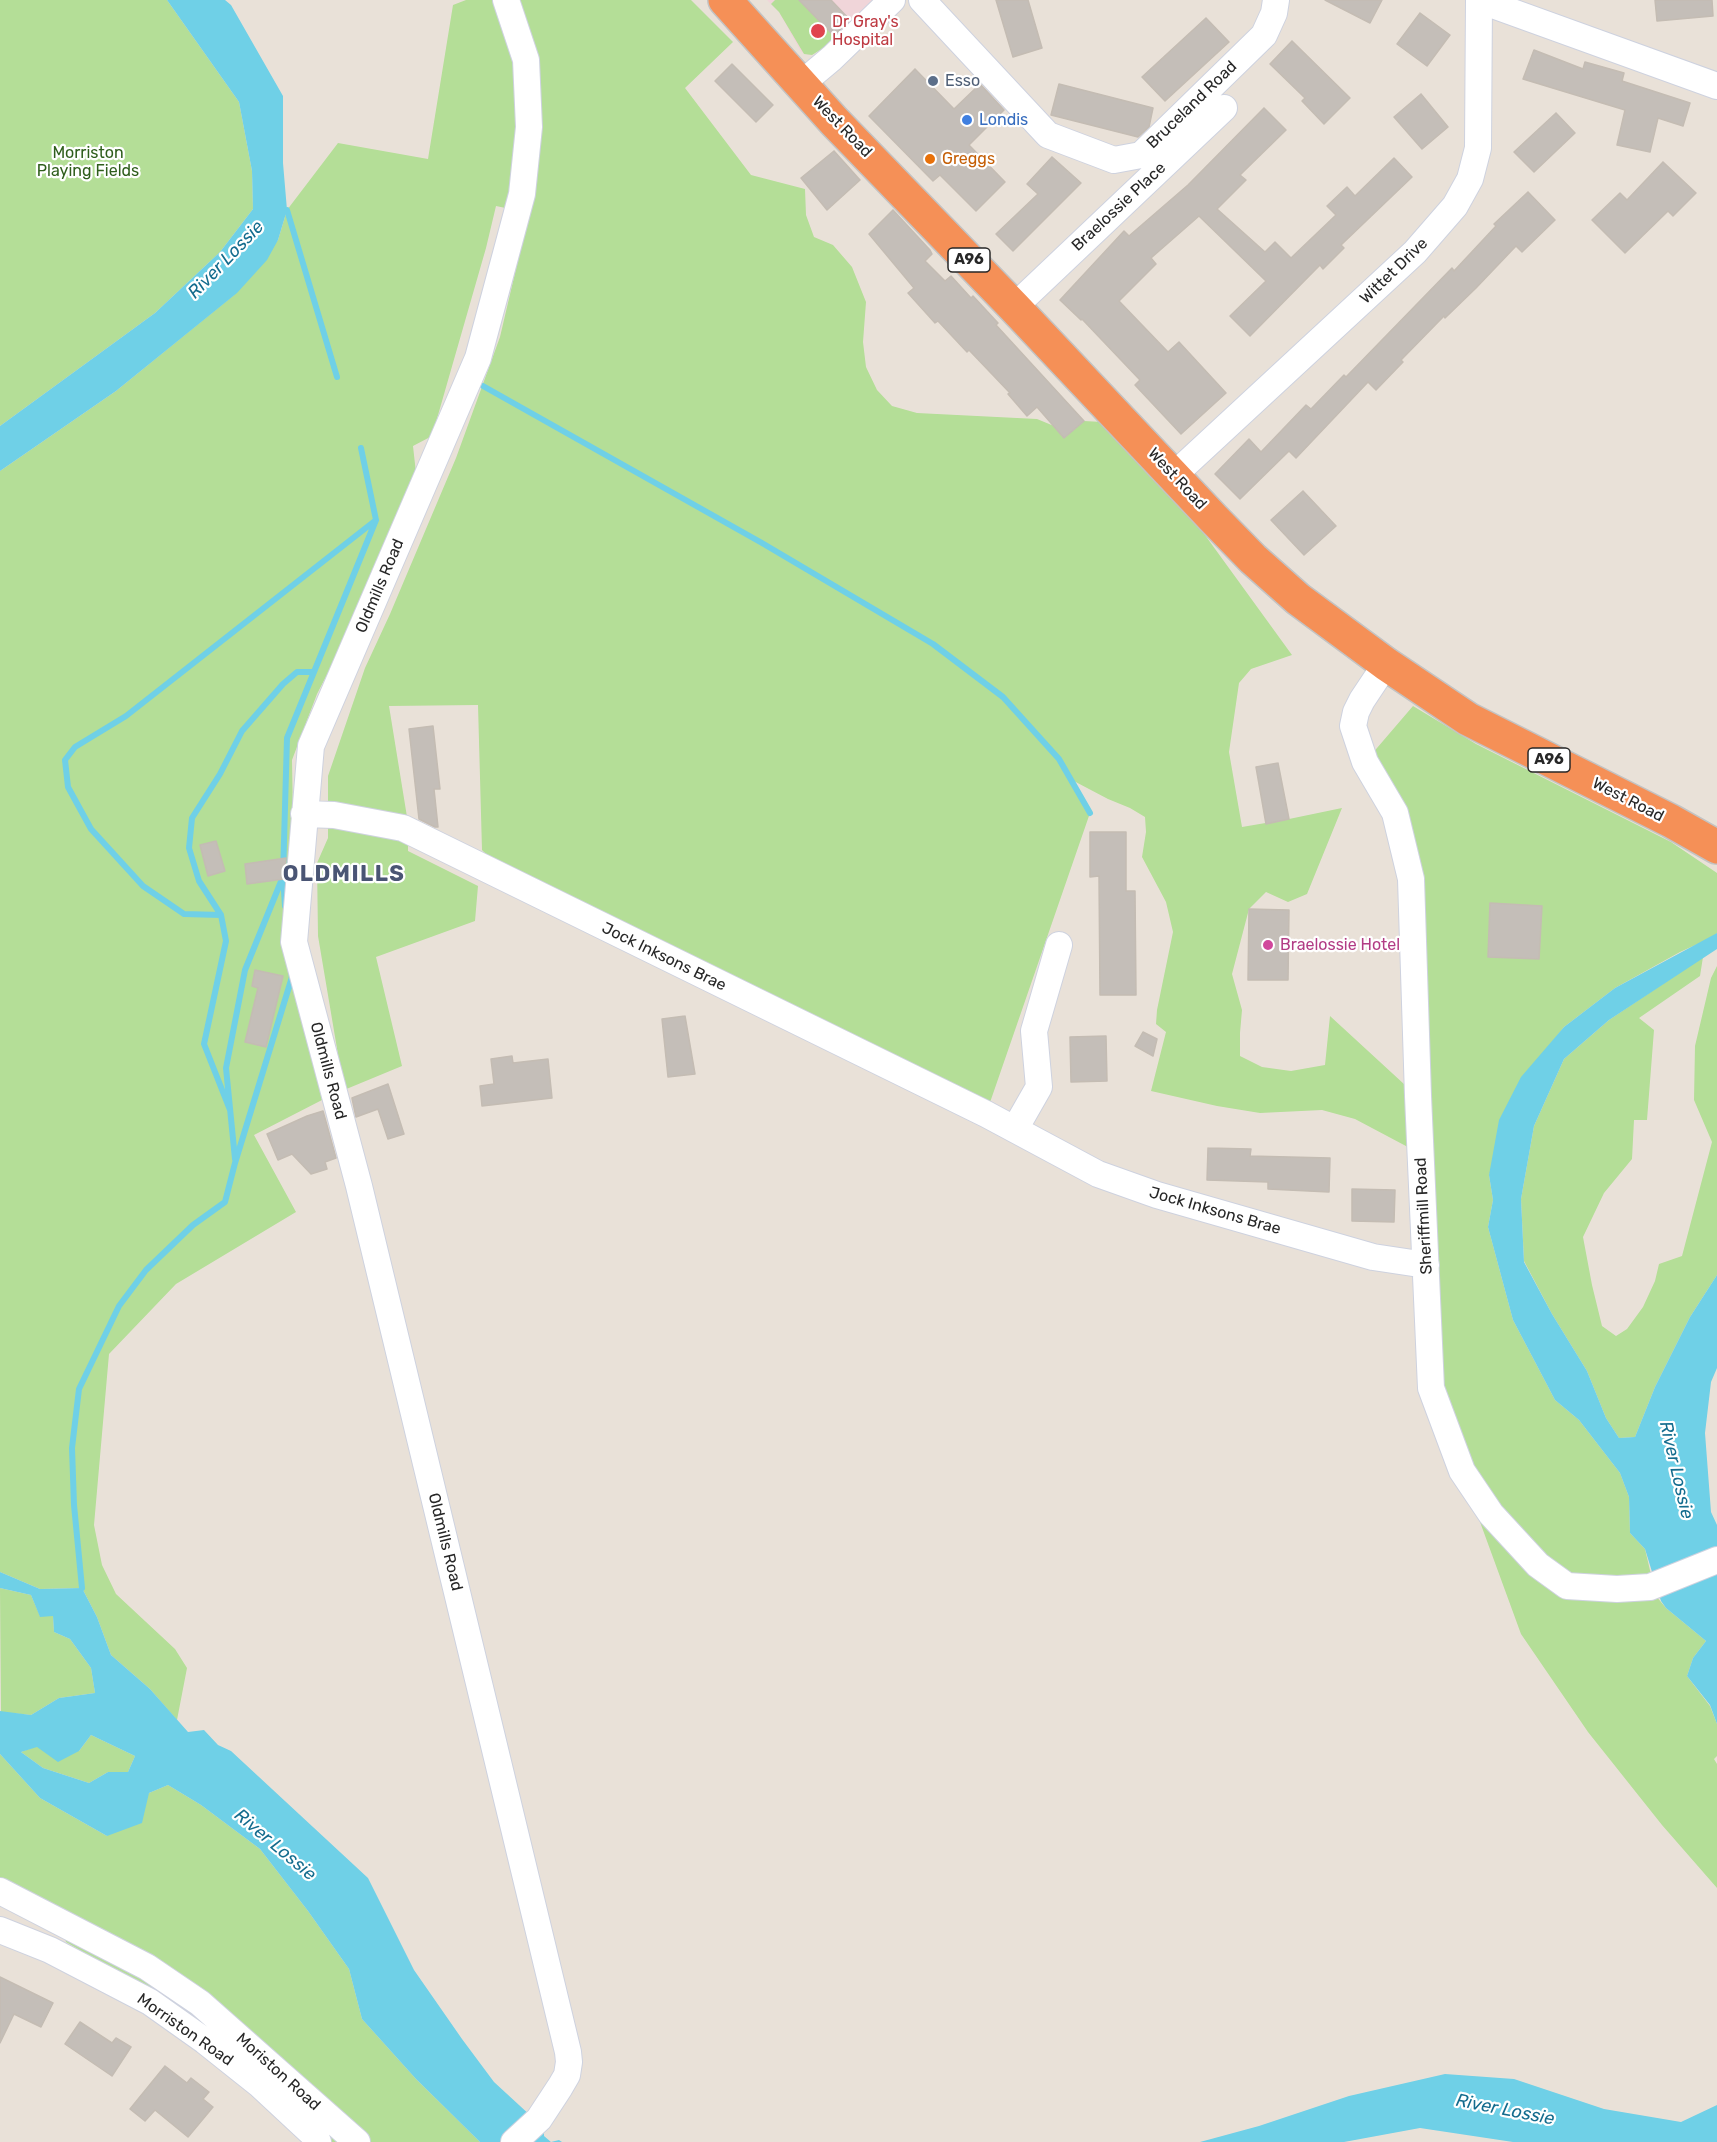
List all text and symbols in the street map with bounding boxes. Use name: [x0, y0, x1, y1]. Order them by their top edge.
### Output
place label: Dr Gray's Hospital: [832, 12, 899, 50]
marker: Dr Gray's Hospital: [809, 22, 827, 40]
street label: Bruceland Road: [1143, 57, 1241, 153]
place label: Esso: [945, 71, 980, 91]
marker: Esso: [926, 74, 940, 88]
street label: West Road: [808, 92, 876, 162]
place label: Londis: [979, 110, 1028, 130]
marker: Londis: [960, 113, 974, 127]
park label: Morriston Playing Fields: [37, 143, 139, 181]
place label: Greggs: [942, 149, 995, 169]
marker: Greggs: [923, 152, 937, 166]
street label: Braelossie Place: [1068, 159, 1170, 255]
water label: River Lossie: [183, 217, 269, 303]
street label: Wittet Drive: [1356, 234, 1432, 308]
road number: A96: [948, 248, 990, 272]
street label: West Road: [1143, 444, 1211, 514]
street label: Oldmills Road: [352, 536, 408, 636]
road number: A96: [1528, 748, 1570, 772]
street label: West Road: [1589, 774, 1667, 826]
district label: OLDMILLS: [283, 862, 405, 888]
street label: Jock Inksons Brae: [599, 919, 729, 995]
place label: Braelossie Hotel: [1280, 935, 1400, 955]
marker: Braelossie Hotel: [1261, 938, 1275, 952]
street label: Oldmills Road: [306, 1020, 350, 1122]
street label: Sheriffmill Road: [1411, 1157, 1437, 1275]
street label: Jock Inksons Brae: [1147, 1183, 1283, 1239]
water label: River Lossie: [1654, 1419, 1698, 1521]
street label: Oldmills Road: [424, 1491, 466, 1593]
water label: River Lossie: [230, 1805, 320, 1885]
street label: Morriston Road: [133, 1990, 237, 2070]
street label: Moriston Road: [232, 2029, 324, 2115]
water label: River Lossie: [1454, 2090, 1556, 2130]

